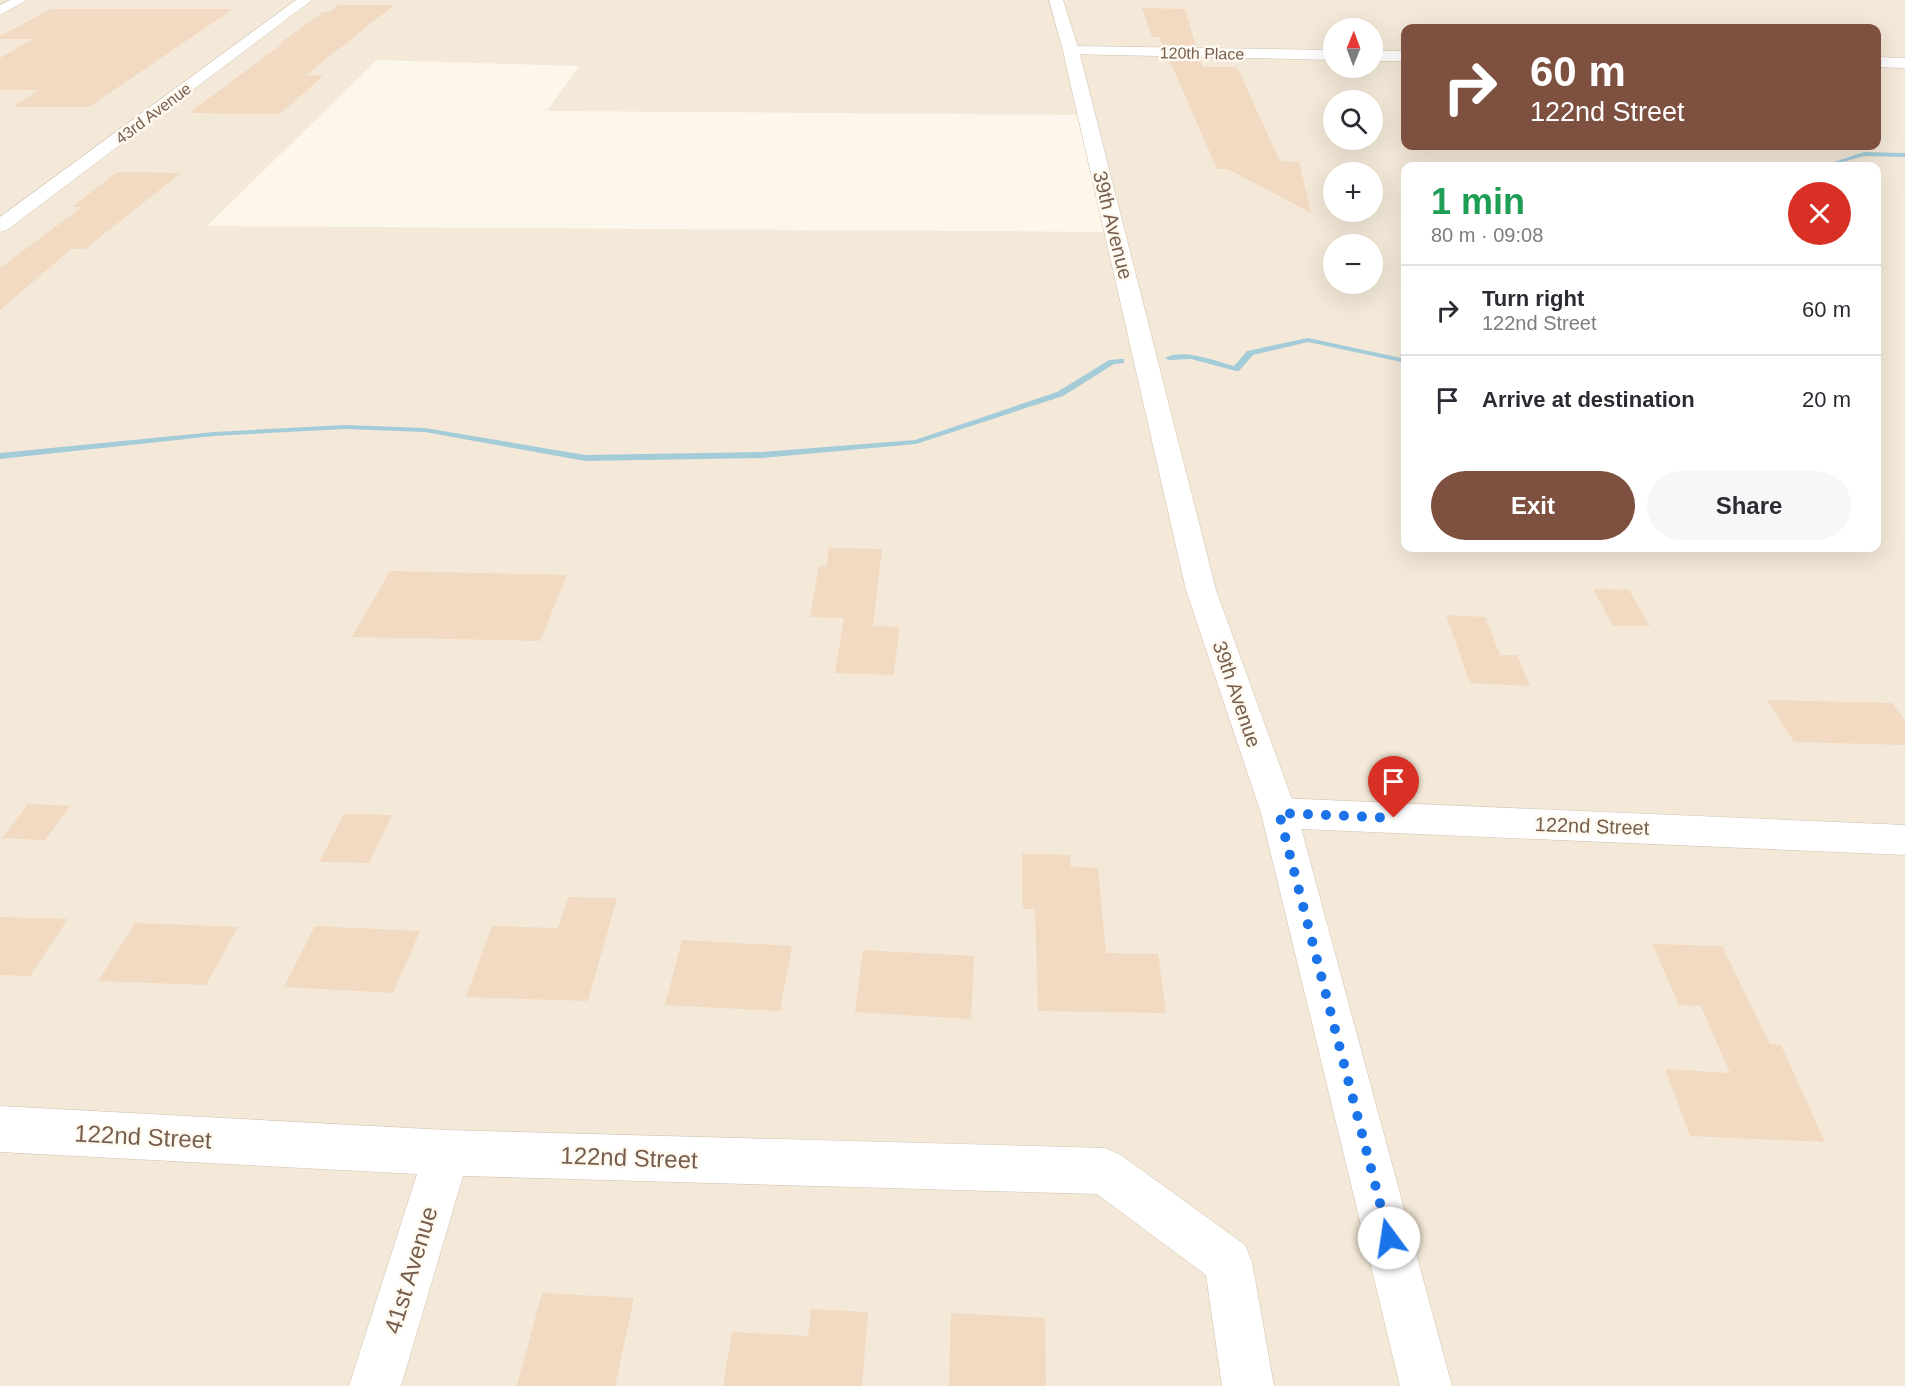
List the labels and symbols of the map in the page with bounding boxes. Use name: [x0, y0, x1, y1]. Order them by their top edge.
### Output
north arrow: [1323, 18, 1383, 78]
street label: 120th Place: [1160, 44, 1244, 63]
street label: 43rd Avenue: [112, 80, 194, 147]
street label: 39th Avenue: [1089, 169, 1137, 281]
street label: 39th Avenue: [1209, 638, 1265, 750]
pin: [1368, 756, 1419, 818]
street label: 122nd Street: [1534, 813, 1650, 839]
street label: 122nd Street: [74, 1119, 213, 1154]
street label: 122nd Street: [560, 1142, 698, 1173]
street label: 41st Avenue: [378, 1203, 443, 1337]
position arrow: [1357, 1206, 1421, 1270]

